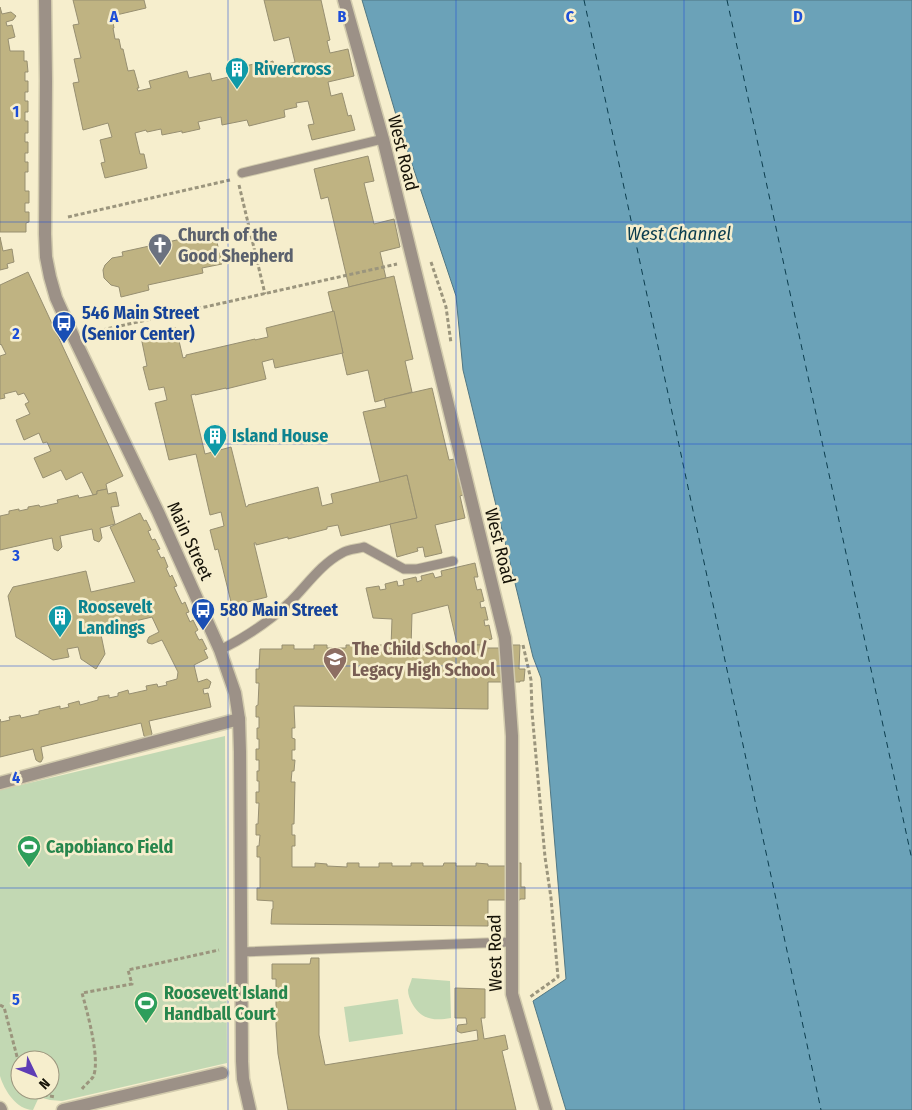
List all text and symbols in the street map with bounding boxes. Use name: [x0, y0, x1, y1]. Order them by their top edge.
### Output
text: A: [109, 7, 119, 26]
text: B: [338, 7, 347, 26]
text: C: [566, 7, 575, 26]
text: D: [793, 7, 803, 26]
building icon: Rivercross: [224, 56, 250, 90]
place label: Rivercross: [254, 58, 332, 80]
text: 1: [13, 102, 19, 121]
street label: West Road: [383, 113, 423, 193]
water label: West Channel: [627, 222, 731, 245]
place label: Church of the Good Shepherd: [178, 224, 294, 267]
church icon: Church of the Good Shepherd: [147, 232, 173, 266]
place label: 546 Main Street (Senior Center): [82, 302, 200, 345]
bus stop icon: 546 Main Street (Senior Center): [51, 310, 77, 344]
text: 2: [11, 324, 20, 343]
building icon: Island House: [202, 423, 228, 457]
place label: Island House: [232, 425, 328, 447]
street label: Main Street: [162, 498, 218, 584]
street label: West Road: [480, 506, 520, 586]
text: 3: [11, 546, 20, 565]
place label: Roosevelt Landings: [78, 596, 153, 639]
bus stop icon: 580 Main Street: [190, 597, 216, 631]
place label: 580 Main Street: [220, 599, 339, 621]
building icon: Roosevelt Landings: [47, 604, 73, 638]
place label: The Child School / Legacy High School: [352, 638, 495, 681]
school or university icon: The Child School / Legacy High School: [322, 646, 348, 680]
text: 4: [12, 768, 20, 787]
sports icon: Capobianco Field: [16, 834, 42, 868]
place label: Capobianco Field: [46, 836, 173, 858]
street label: West Road: [483, 914, 507, 992]
place label: Roosevelt Island Handball Court: [164, 982, 288, 1025]
text: 5: [12, 990, 20, 1009]
sports icon: Roosevelt Island Handball Court: [133, 990, 159, 1024]
north arrow: [10, 1050, 60, 1100]
text: N: [35, 1075, 53, 1092]

